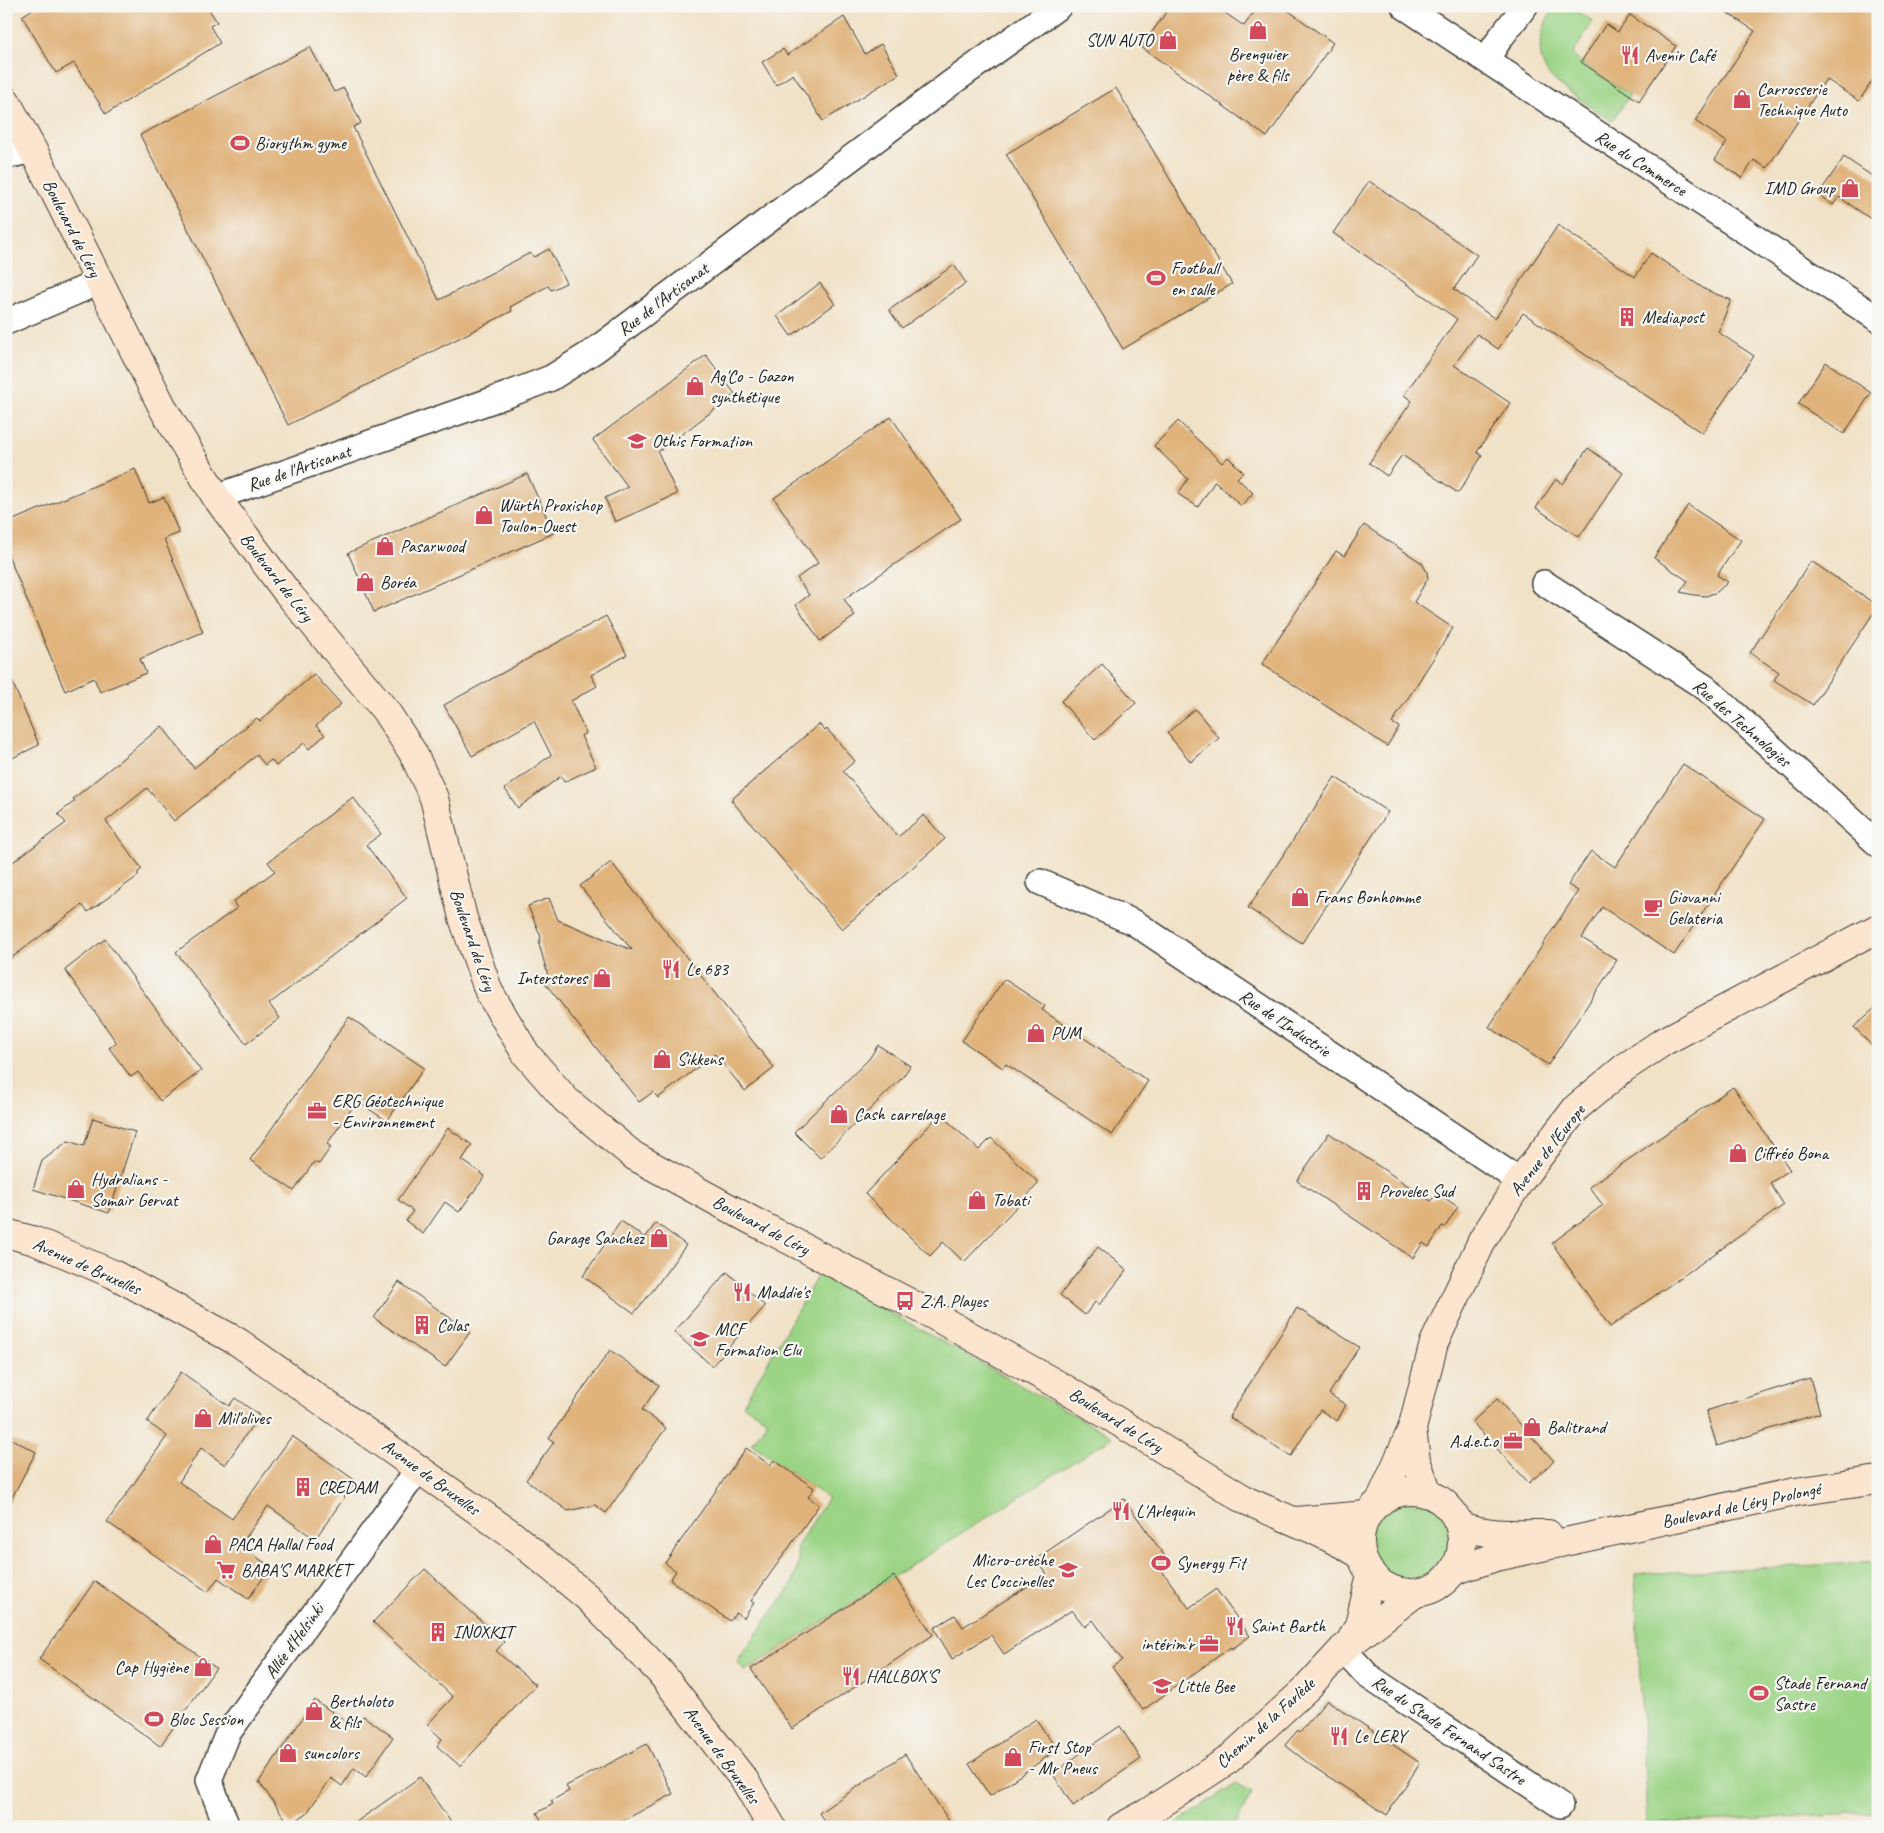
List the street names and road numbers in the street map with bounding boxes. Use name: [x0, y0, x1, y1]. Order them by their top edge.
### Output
street label: Rue du Commerce: [1591, 125, 1692, 201]
street label: Boulevard de Léry: [38, 176, 107, 282]
street label: Rue de l'Artisanat: [613, 257, 714, 340]
street label: Rue de l'Artisanat: [244, 439, 356, 496]
street label: Boulevard de Léry: [236, 528, 320, 627]
street label: Rue des Technologies: [1688, 674, 1797, 773]
street label: Boulevard de Léry: [445, 886, 501, 996]
street label: Rue de l'Industrie: [1235, 985, 1336, 1062]
street label: Avenue de l'Europe: [1505, 1099, 1590, 1200]
street label: Boulevard de Léry: [709, 1190, 815, 1261]
street label: Avenue de Bruxelles: [30, 1232, 146, 1300]
street label: Boulevard de Léry: [1065, 1382, 1169, 1459]
street label: Avenue de Bruxelles: [378, 1434, 486, 1521]
street label: Boulevard de Léry Prolongé: [1660, 1477, 1825, 1533]
street label: Allée d'Helsinki: [260, 1597, 330, 1683]
street label: Rue du Stade Fernand Sastre: [1368, 1670, 1531, 1790]
street label: Chemin de la Farlède: [1211, 1672, 1320, 1773]
street label: Avenue de Bruxelles: [679, 1702, 766, 1810]

